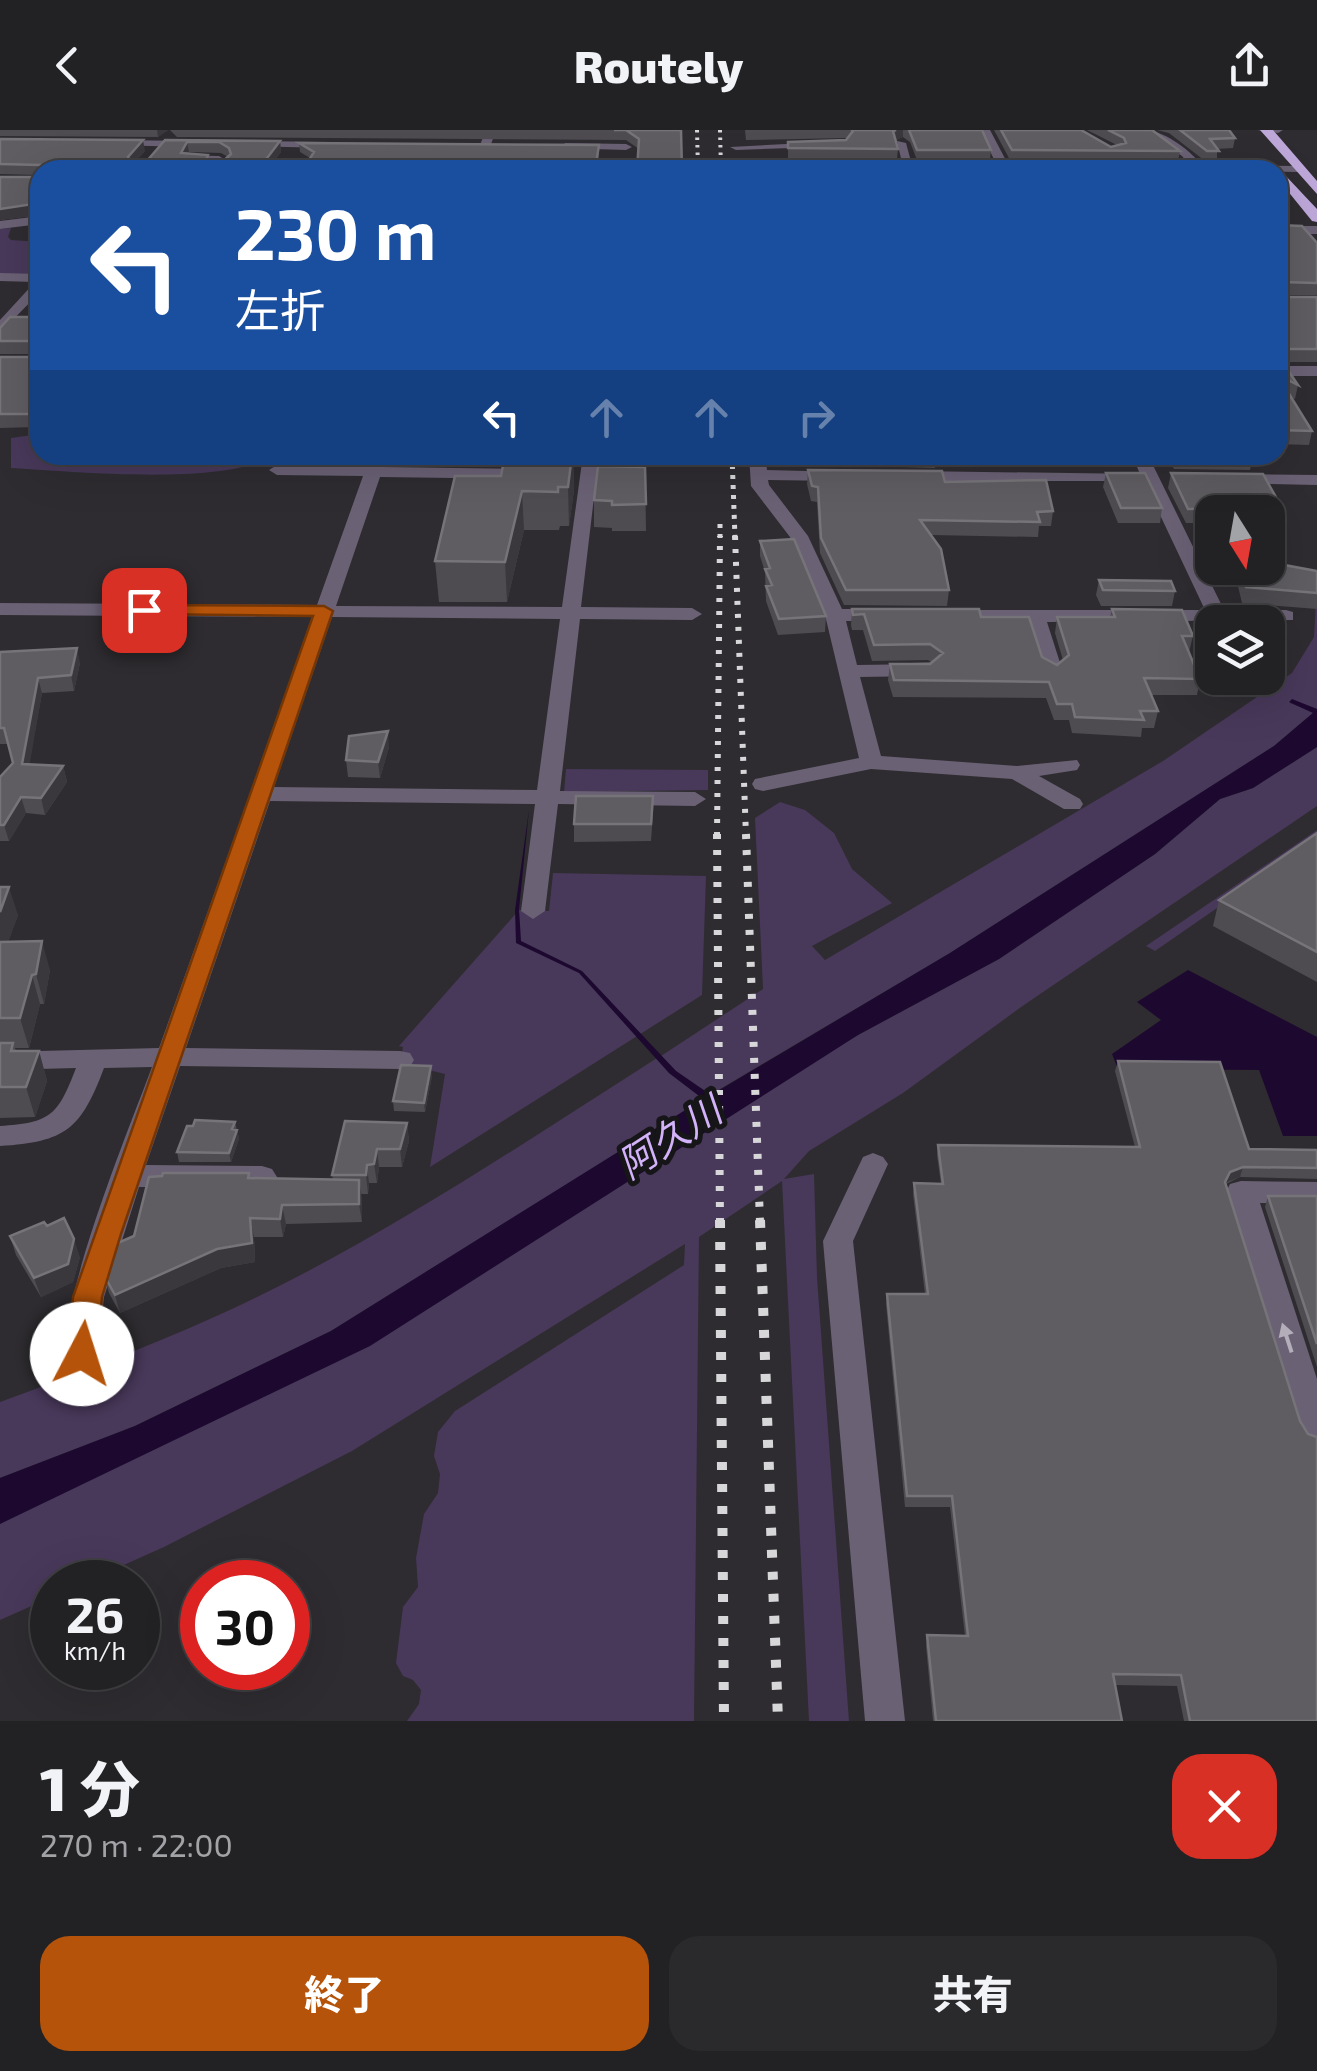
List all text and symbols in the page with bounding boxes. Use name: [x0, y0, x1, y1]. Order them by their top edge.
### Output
icon: back: [40, 38, 95, 93]
text: Routely: [574, 38, 743, 92]
icon: share: [1222, 38, 1277, 93]
text: 230 m: [235, 190, 436, 274]
icon: left: [70, 200, 200, 330]
text: 左折: [235, 282, 325, 336]
icon: left: [474, 390, 529, 445]
icon: ahead: [579, 390, 634, 445]
icon: ahead: [684, 390, 739, 445]
icon: right: [789, 390, 844, 445]
north arrow: [1195, 495, 1285, 585]
map controls: [1195, 495, 1285, 695]
pin: [102, 568, 187, 653]
icon: arrive: [117, 583, 172, 638]
button: layers: [1195, 605, 1285, 695]
water label: 阿久川: [609, 1084, 733, 1187]
position arrow: [30, 1302, 134, 1406]
one-way arrow: [1279, 1323, 1294, 1353]
speed limit sign: 30: [180, 1560, 310, 1690]
text: 26: [66, 1583, 124, 1643]
text: km/h: [64, 1635, 126, 1665]
text: 1 分: [40, 1751, 140, 1823]
button: close: [1172, 1754, 1277, 1859]
text: 270 m · 22:00: [40, 1825, 233, 1863]
button: 終了: [40, 1936, 649, 2051]
button: 共有: [669, 1936, 1277, 2051]

